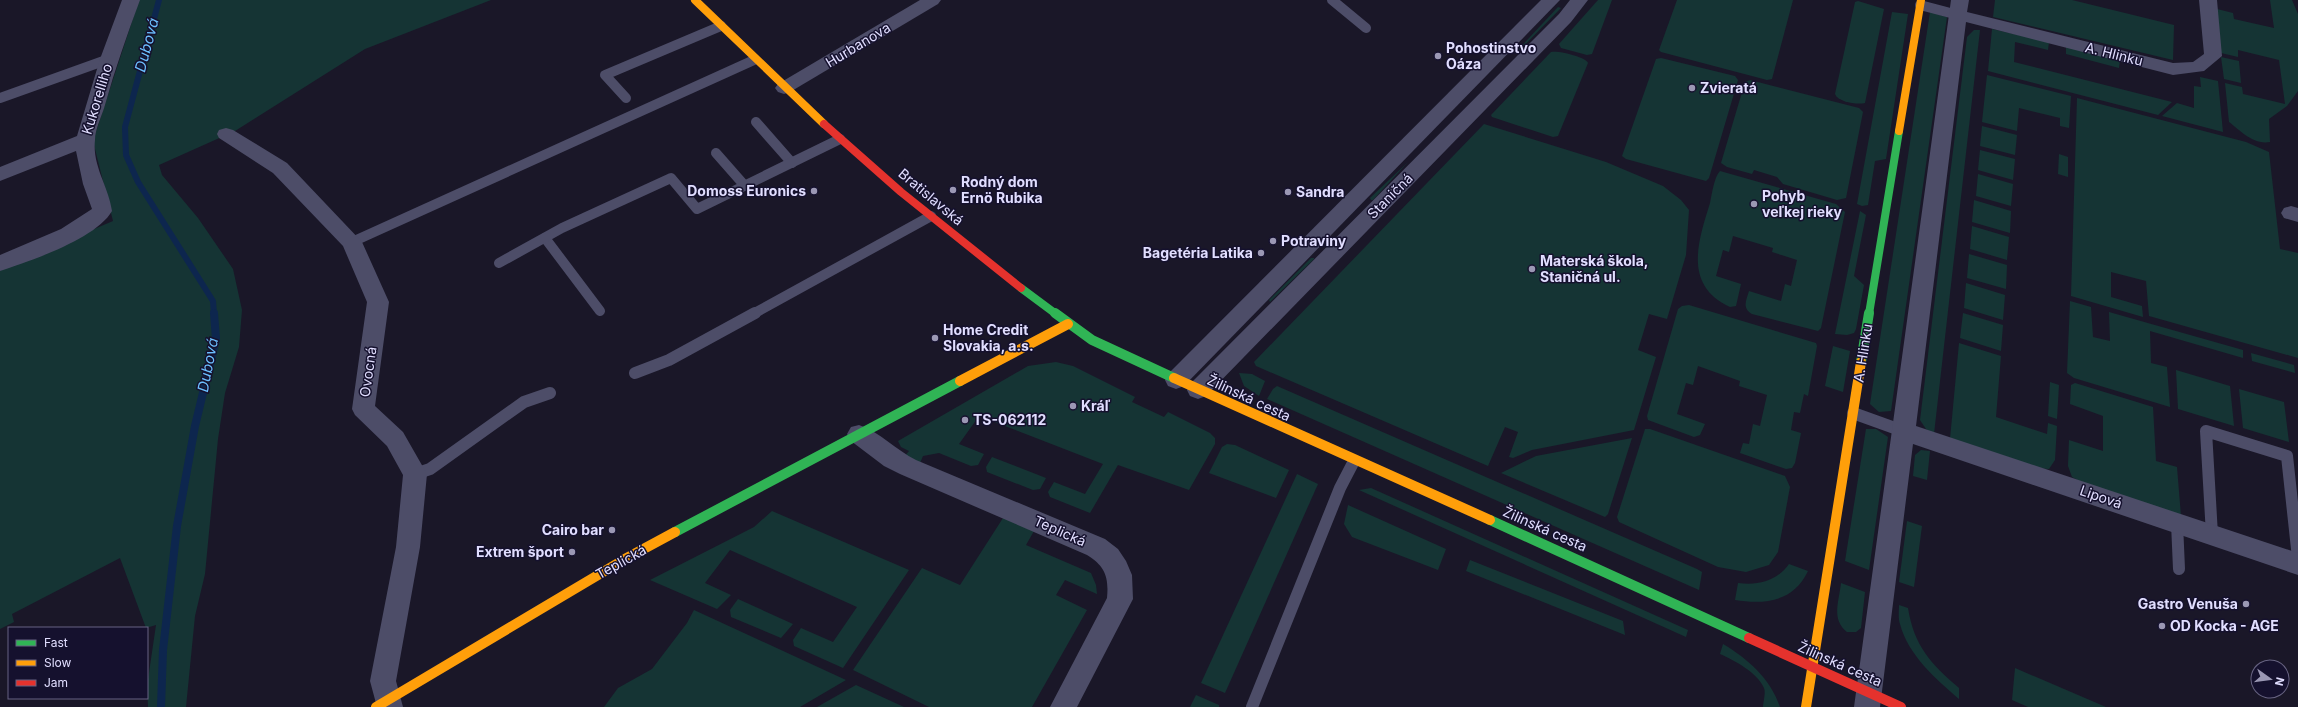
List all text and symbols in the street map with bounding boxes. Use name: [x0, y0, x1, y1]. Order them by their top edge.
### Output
water label: Dubová: [130, 16, 163, 74]
street label: Hurbanova: [822, 19, 893, 71]
street label: A. Hlinku: [2083, 38, 2145, 69]
place label: Pohostinstvo Oáza: [1446, 39, 1537, 72]
marker: Pohostinstvo Oáza: [1433, 51, 1443, 61]
street label: Kukorelliho: [78, 61, 115, 136]
place label: Zvieratá: [1700, 79, 1757, 96]
marker: Zvieratá: [1687, 83, 1697, 93]
street label: Bratislavská: [895, 165, 967, 229]
street label: Staničná: [1363, 169, 1416, 222]
place label: Rodný dom Ernö Rubika: [961, 173, 1043, 206]
place label: Domoss Euronics: [687, 182, 806, 199]
place label: Sandra: [1296, 183, 1344, 200]
marker: Rodný dom Ernö Rubika: [948, 185, 958, 195]
marker: Domoss Euronics: [809, 186, 819, 196]
marker: Sandra: [1283, 187, 1293, 197]
place label: Pohyb veľkej rieky: [1762, 187, 1842, 220]
marker: Pohyb veľkej rieky: [1749, 199, 1759, 209]
place label: Potraviny: [1281, 232, 1347, 249]
marker: Potraviny: [1268, 236, 1278, 246]
place label: Bagetéria Latika: [1143, 244, 1253, 261]
marker: Bagetéria Latika: [1256, 248, 1266, 258]
place label: Materská škola, Staničná ul.: [1540, 252, 1648, 285]
marker: Materská škola, Staničná ul.: [1527, 264, 1537, 274]
place label: Home Credit Slovakia, a.s.: [943, 321, 1034, 354]
street label: A. Hlinku: [1849, 322, 1876, 383]
marker: Home Credit Slovakia, a.s.: [930, 333, 940, 343]
water label: Dubová: [193, 336, 222, 394]
street label: Ovocná: [356, 346, 379, 398]
street label: Žilinská cesta: [1205, 371, 1294, 424]
place label: Kráľ: [1081, 397, 1111, 414]
marker: Kráľ: [1068, 401, 1078, 411]
place label: TS-062112: [973, 411, 1046, 428]
marker: TS-062112: [960, 415, 970, 425]
street label: Lipová: [2078, 481, 2125, 512]
street label: Žilinská cesta: [1501, 502, 1590, 555]
street label: Teplická: [1032, 512, 1089, 549]
place label: Cairo bar: [542, 521, 604, 538]
marker: Cairo bar: [607, 525, 617, 535]
street label: Teplická: [593, 541, 649, 582]
place label: Extrem šport: [476, 543, 564, 560]
marker: Extrem šport: [567, 547, 577, 557]
place label: Gastro Venuša: [2138, 595, 2238, 612]
marker: Gastro Venuša: [2241, 599, 2251, 609]
place label: OD Kocka - AGE: [2170, 617, 2279, 634]
marker: OD Kocka - AGE: [2157, 621, 2167, 631]
legend: [8, 627, 148, 699]
text: Fast: [44, 635, 68, 650]
street label: Žilinská cesta: [1796, 637, 1885, 690]
text: Slow: [44, 655, 72, 670]
north arrow: [2250, 659, 2290, 699]
text: Jam: [44, 675, 68, 690]
text: N: [2272, 676, 2288, 687]

